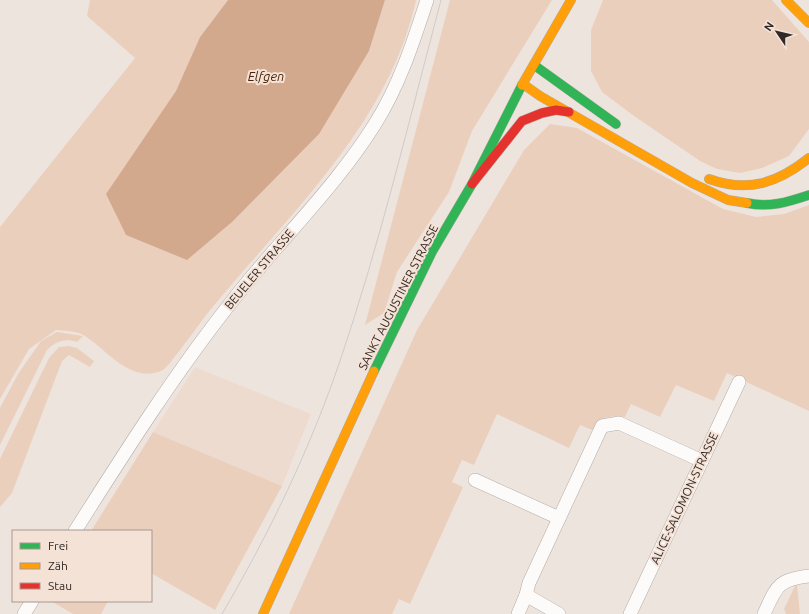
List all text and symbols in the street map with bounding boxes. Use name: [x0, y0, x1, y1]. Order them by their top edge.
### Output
north arrow: [757, 12, 797, 52]
text: N: [762, 19, 776, 33]
water label: Elfgen: [248, 69, 284, 84]
street label: SANKT AUGUSTINER STRASSE: [356, 222, 441, 372]
street label: BEUELER STRASSE: [222, 226, 296, 312]
street label: ALICE-SALOMON-STRASSE: [648, 430, 720, 566]
legend: [12, 530, 152, 602]
text: Frei: [48, 539, 68, 552]
text: Zäh: [48, 559, 68, 572]
text: Stau: [48, 579, 72, 592]

